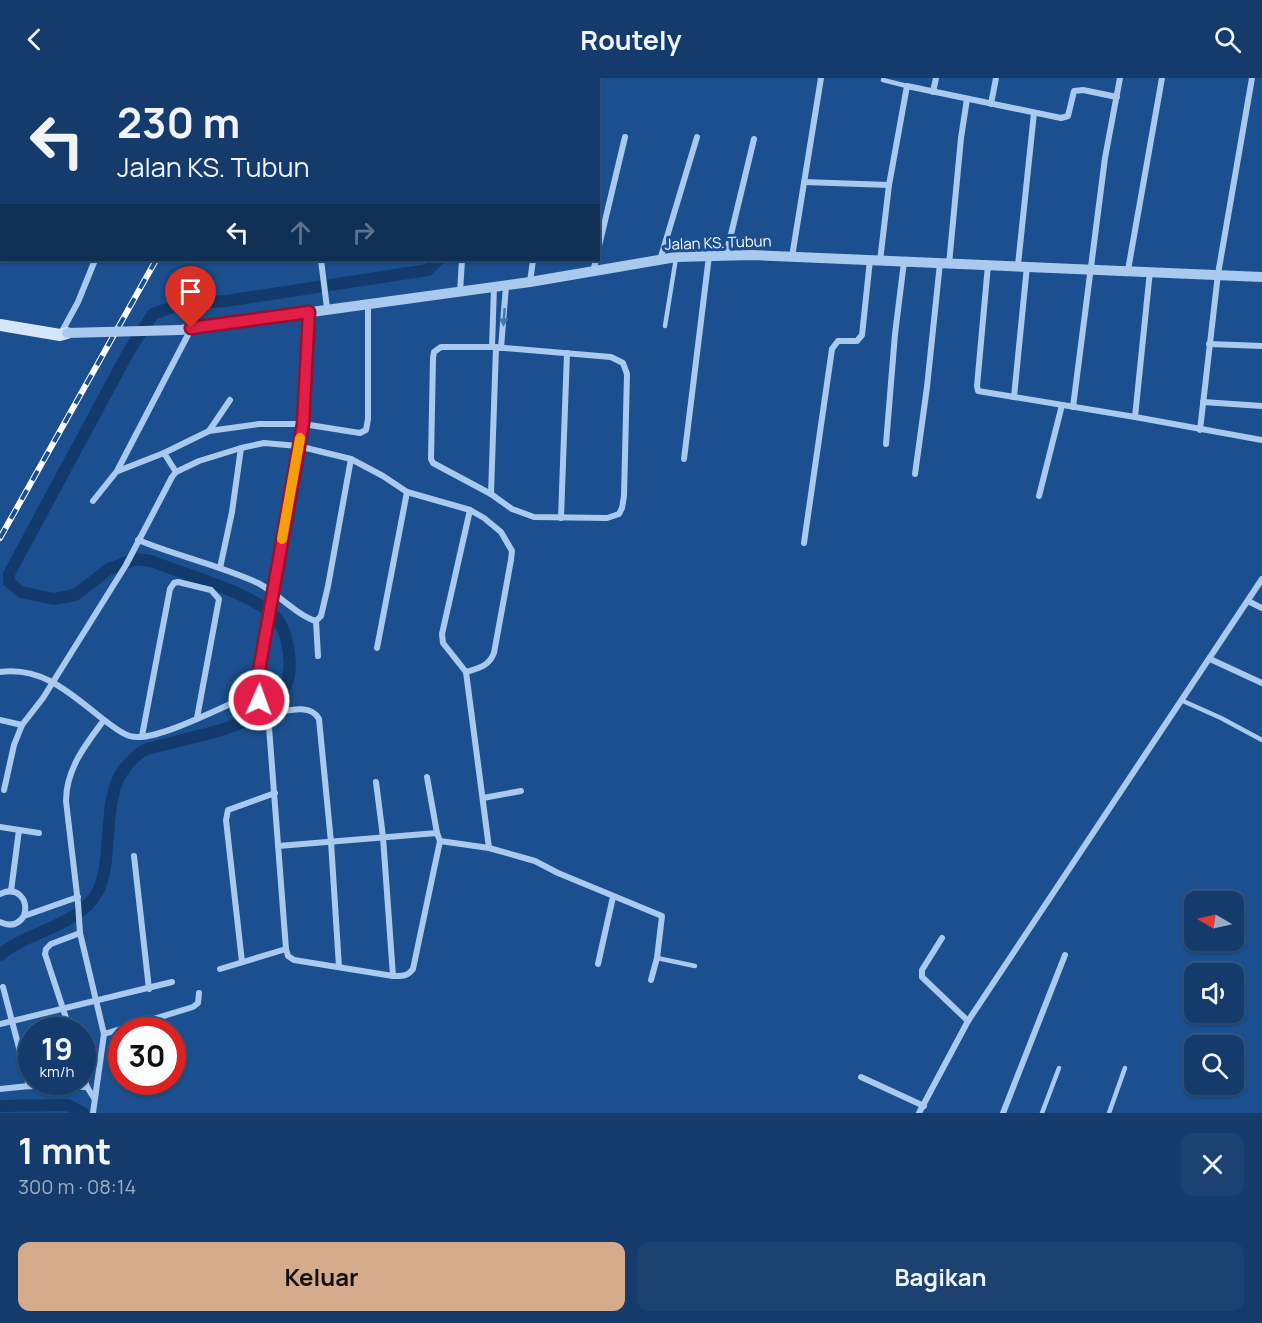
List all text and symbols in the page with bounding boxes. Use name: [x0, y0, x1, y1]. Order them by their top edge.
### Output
text: Routely: [580, 21, 682, 58]
icon: back: [18, 23, 51, 56]
icon: search: [1211, 23, 1244, 56]
text: 230 m: [117, 93, 240, 151]
icon: left: [18, 102, 96, 180]
text: Jalan KS. Tubun: [117, 148, 310, 185]
icon: left: [221, 216, 254, 249]
icon: ahead: [284, 216, 317, 249]
icon: right: [347, 216, 380, 249]
street label: Jalan KS. Tubun: [664, 230, 772, 255]
pin: [165, 266, 216, 328]
icon: arrive: [174, 275, 207, 308]
one-way arrow: [499, 307, 509, 326]
position arrow: [227, 668, 291, 732]
north arrow: [1184, 891, 1244, 951]
map controls: [1184, 891, 1244, 1095]
button: sound: [1184, 963, 1244, 1023]
speed limit sign: 30: [108, 1017, 186, 1095]
text: 19: [41, 1028, 73, 1069]
button: search: [1184, 1035, 1244, 1095]
text: km/h: [40, 1061, 74, 1082]
text: 1 mnt: [18, 1126, 111, 1175]
button: close: [1181, 1133, 1244, 1196]
text: 300 m · 08:14: [18, 1173, 136, 1200]
button: Keluar: [18, 1242, 625, 1311]
button: Bagikan: [637, 1242, 1244, 1311]

